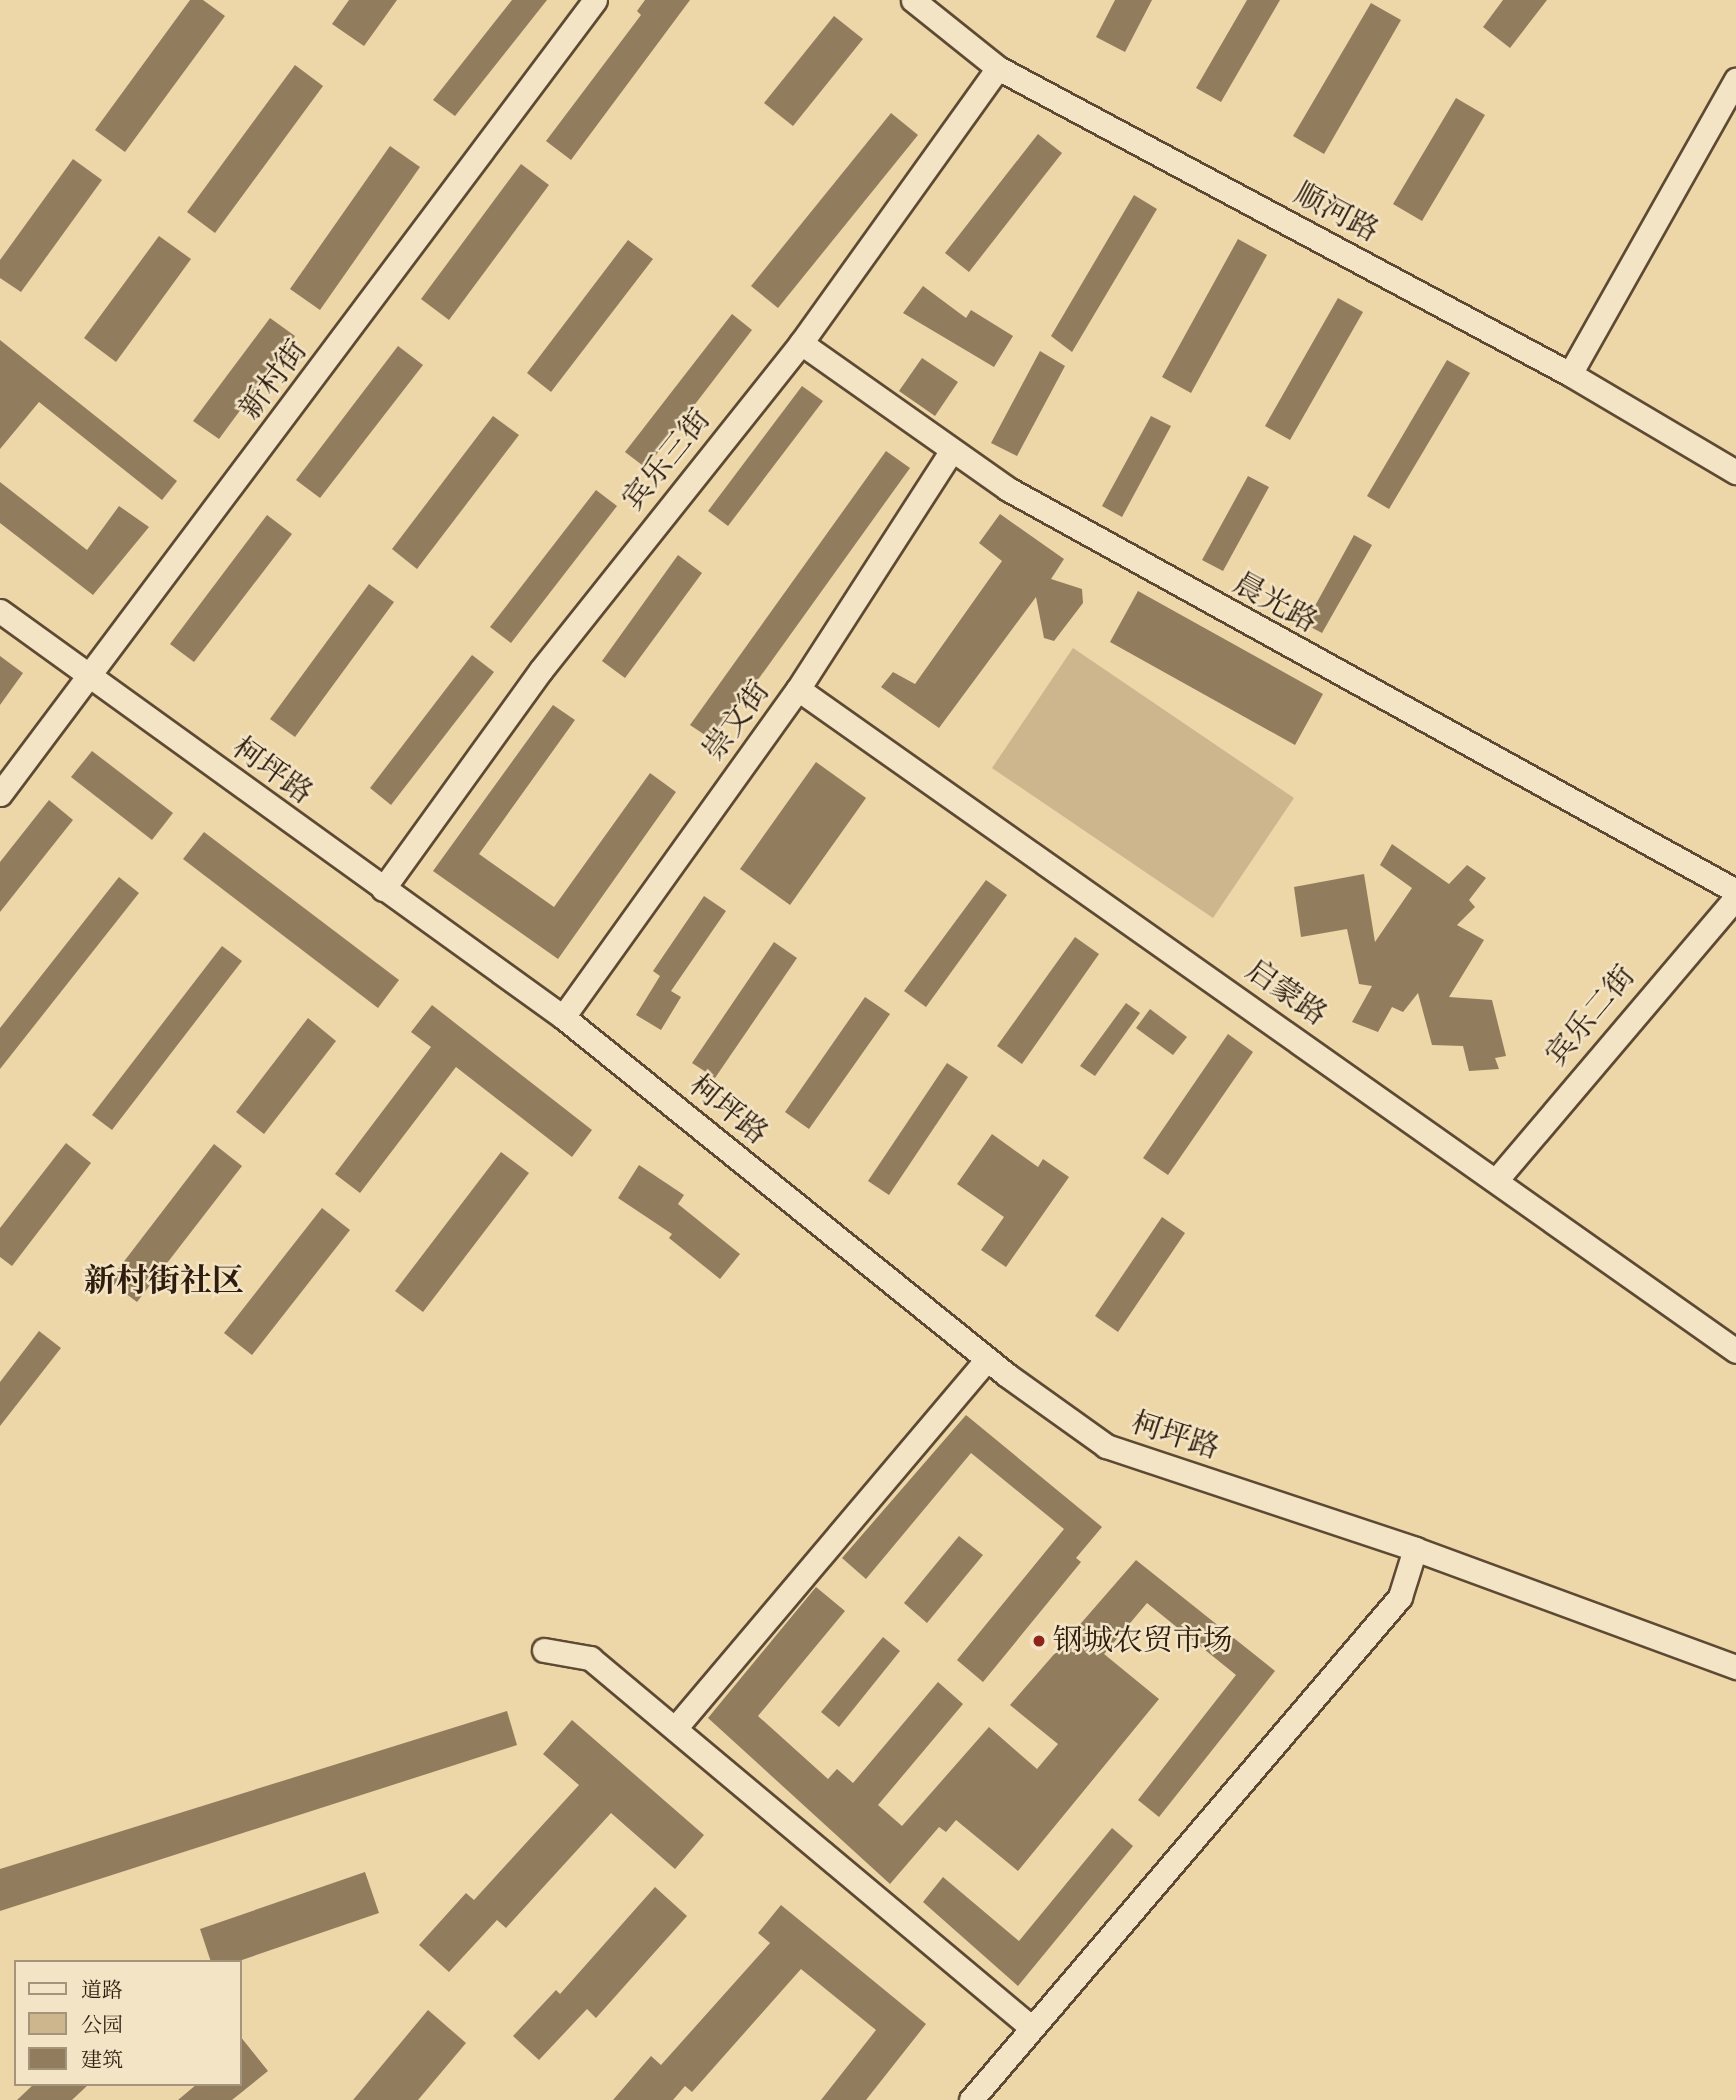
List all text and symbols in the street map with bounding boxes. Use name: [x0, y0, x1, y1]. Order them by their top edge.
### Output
street label: 顺河路: [1288, 176, 1384, 250]
street label: 新村街: [233, 333, 315, 427]
street label: 宾乐三街: [615, 402, 719, 518]
street label: 晨光路: [1227, 565, 1323, 641]
street label: 崇文街: [696, 674, 778, 768]
street label: 柯坪路: [225, 730, 319, 812]
street label: 启蒙路: [1239, 952, 1333, 1034]
street label: 宾乐二街: [1539, 958, 1643, 1074]
street label: 柯坪路: [682, 1068, 774, 1152]
district label: 新村街社区: [84, 1262, 244, 1300]
street label: 柯坪路: [1127, 1405, 1223, 1467]
place label: 钢城农贸市场: [1053, 1623, 1233, 1659]
marker: 钢城农贸市场: [1031, 1633, 1047, 1649]
legend: [14, 1960, 242, 2086]
text: 道路: [81, 1976, 123, 2005]
text: 公园: [81, 2011, 123, 2040]
text: 建筑: [81, 2046, 123, 2075]

